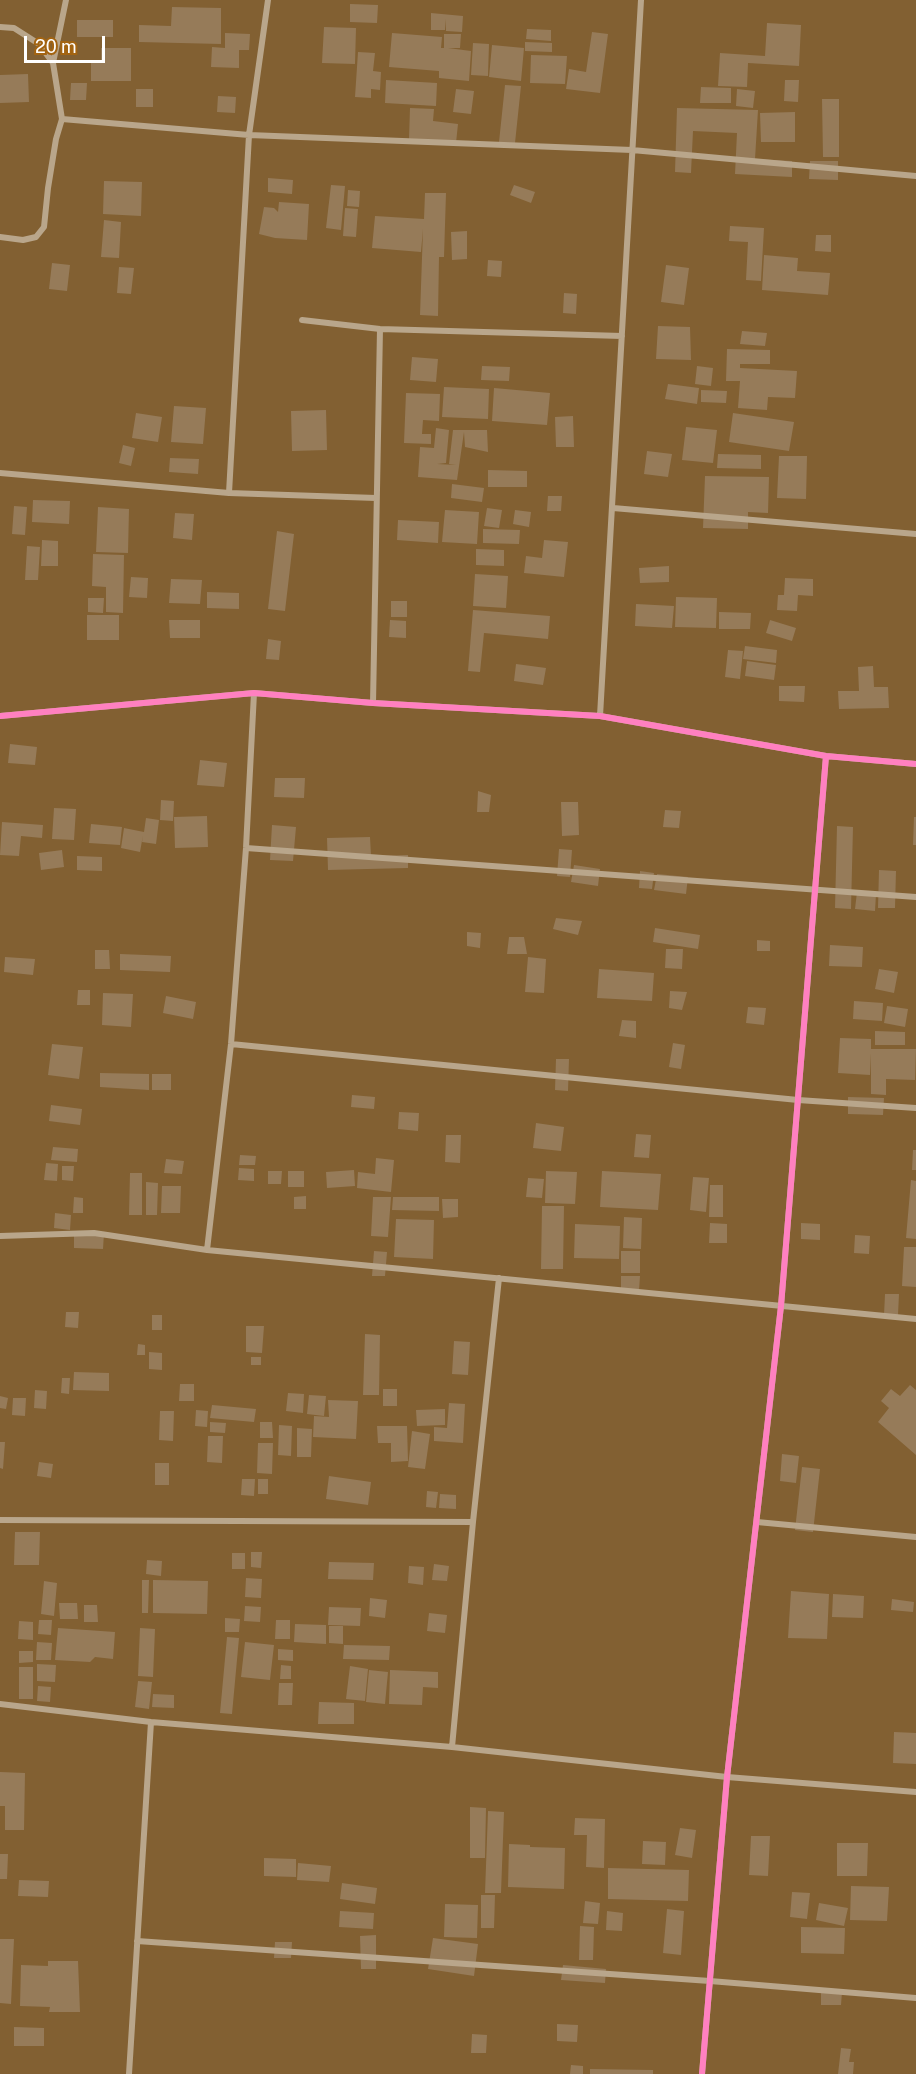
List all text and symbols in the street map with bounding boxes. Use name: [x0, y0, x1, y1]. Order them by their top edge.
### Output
scale bar: [27, 24, 108, 62]
text: 20 m: [35, 36, 77, 57]

